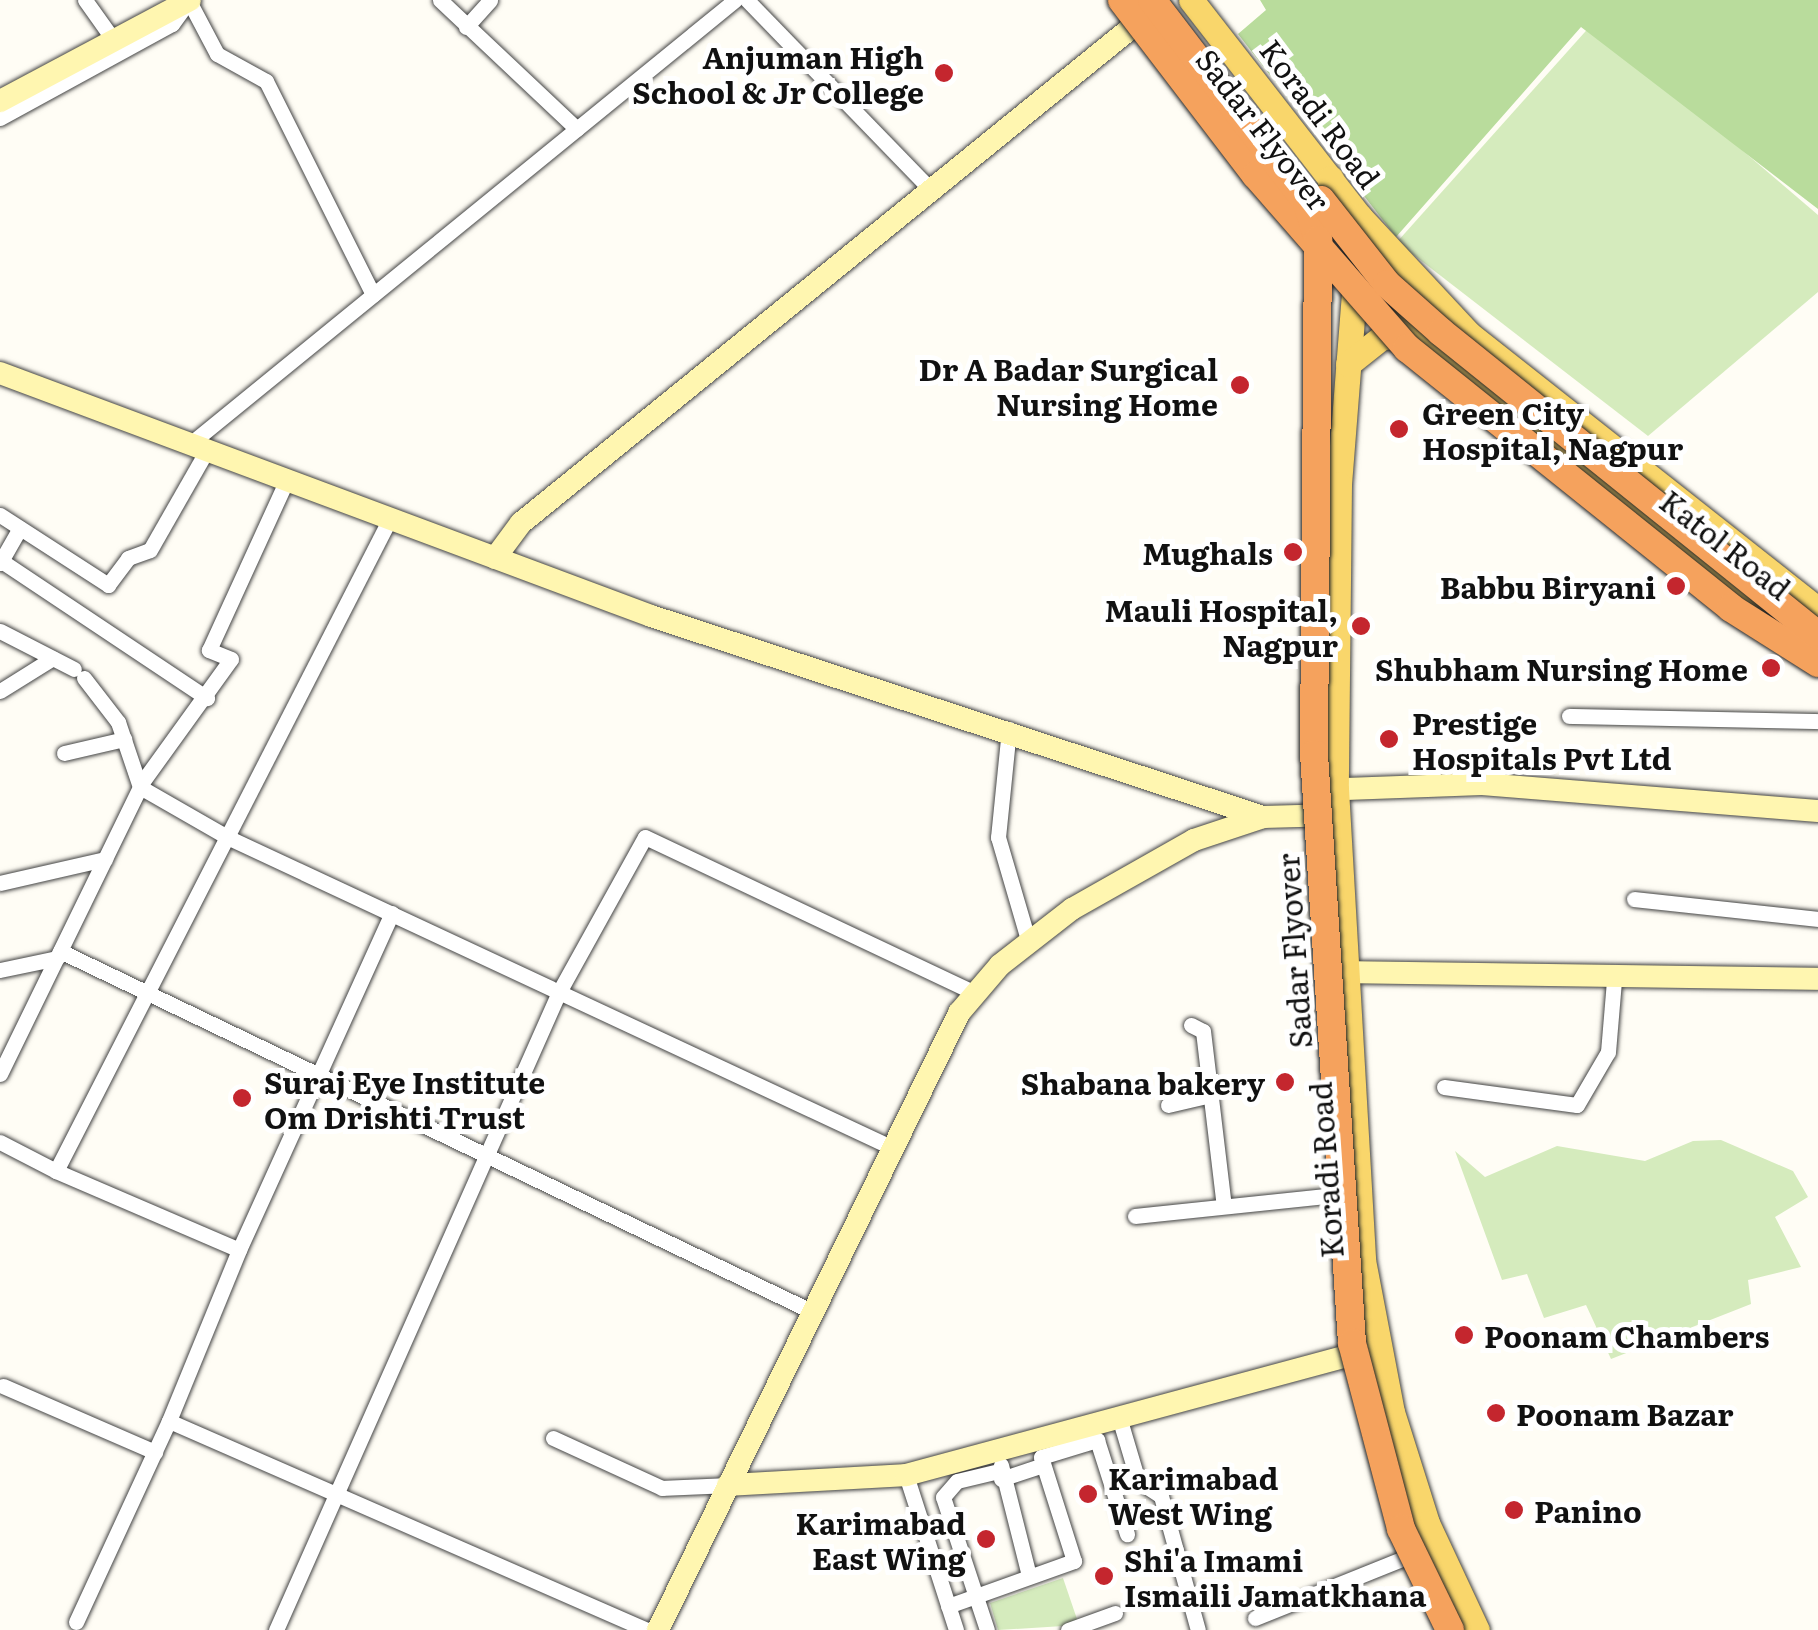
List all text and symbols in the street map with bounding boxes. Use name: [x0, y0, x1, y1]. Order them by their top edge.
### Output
street label: Koradi Road: [1253, 32, 1389, 194]
place label: Anjuman High School & Jr College: [632, 38, 924, 108]
street label: Sadar Flyover: [1190, 41, 1338, 217]
marker: Anjuman High School & Jr College: [933, 62, 955, 84]
place label: Dr A Badar Surgical Nursing Home: [919, 350, 1218, 420]
marker: Dr A Badar Surgical Nursing Home: [1227, 372, 1253, 398]
place label: Green City Hospital, Nagpur: [1422, 394, 1683, 464]
marker: Green City Hospital, Nagpur: [1386, 416, 1412, 442]
street label: Katol Road: [1654, 482, 1798, 606]
place label: Mughals: [1142, 534, 1273, 570]
marker: Mughals: [1282, 541, 1304, 563]
place label: Babbu Biryani: [1440, 568, 1656, 604]
marker: Babbu Biryani: [1665, 575, 1687, 597]
place label: Mauli Hospital, Nagpur: [1104, 591, 1338, 662]
marker: Mauli Hospital, Nagpur: [1348, 613, 1374, 639]
place label: Shubham Nursing Home: [1375, 650, 1748, 686]
marker: Shubham Nursing Home: [1758, 655, 1784, 681]
place label: Prestige Hospitals Pvt Ltd: [1412, 704, 1671, 774]
marker: Prestige Hospitals Pvt Ltd: [1376, 726, 1402, 752]
street label: Sadar Flyover: [1268, 852, 1318, 1050]
place label: Suraj Eye Institute Om Drishti Trust: [264, 1063, 545, 1134]
place label: Shabana bakery: [1021, 1064, 1265, 1100]
marker: Shabana bakery: [1274, 1071, 1296, 1093]
street label: Koradi Road: [1301, 1081, 1349, 1259]
marker: Suraj Eye Institute Om Drishti Trust: [229, 1085, 255, 1111]
place label: Poonam Chambers: [1484, 1317, 1770, 1353]
marker: Poonam Chambers: [1453, 1324, 1475, 1346]
place label: Poonam Bazar: [1516, 1395, 1733, 1431]
marker: Poonam Bazar: [1485, 1402, 1507, 1424]
place label: Karimabad West Wing: [1108, 1459, 1278, 1530]
marker: Karimabad West Wing: [1077, 1483, 1099, 1505]
place label: Panino: [1534, 1492, 1642, 1528]
marker: Panino: [1503, 1499, 1525, 1521]
place label: Karimabad East Wing: [796, 1504, 966, 1574]
marker: Karimabad East Wing: [975, 1528, 997, 1550]
place label: Shi'a Imami Ismaili Jamatkhana: [1124, 1541, 1426, 1612]
marker: Shi'a Imami Ismaili Jamatkhana: [1093, 1565, 1115, 1587]

